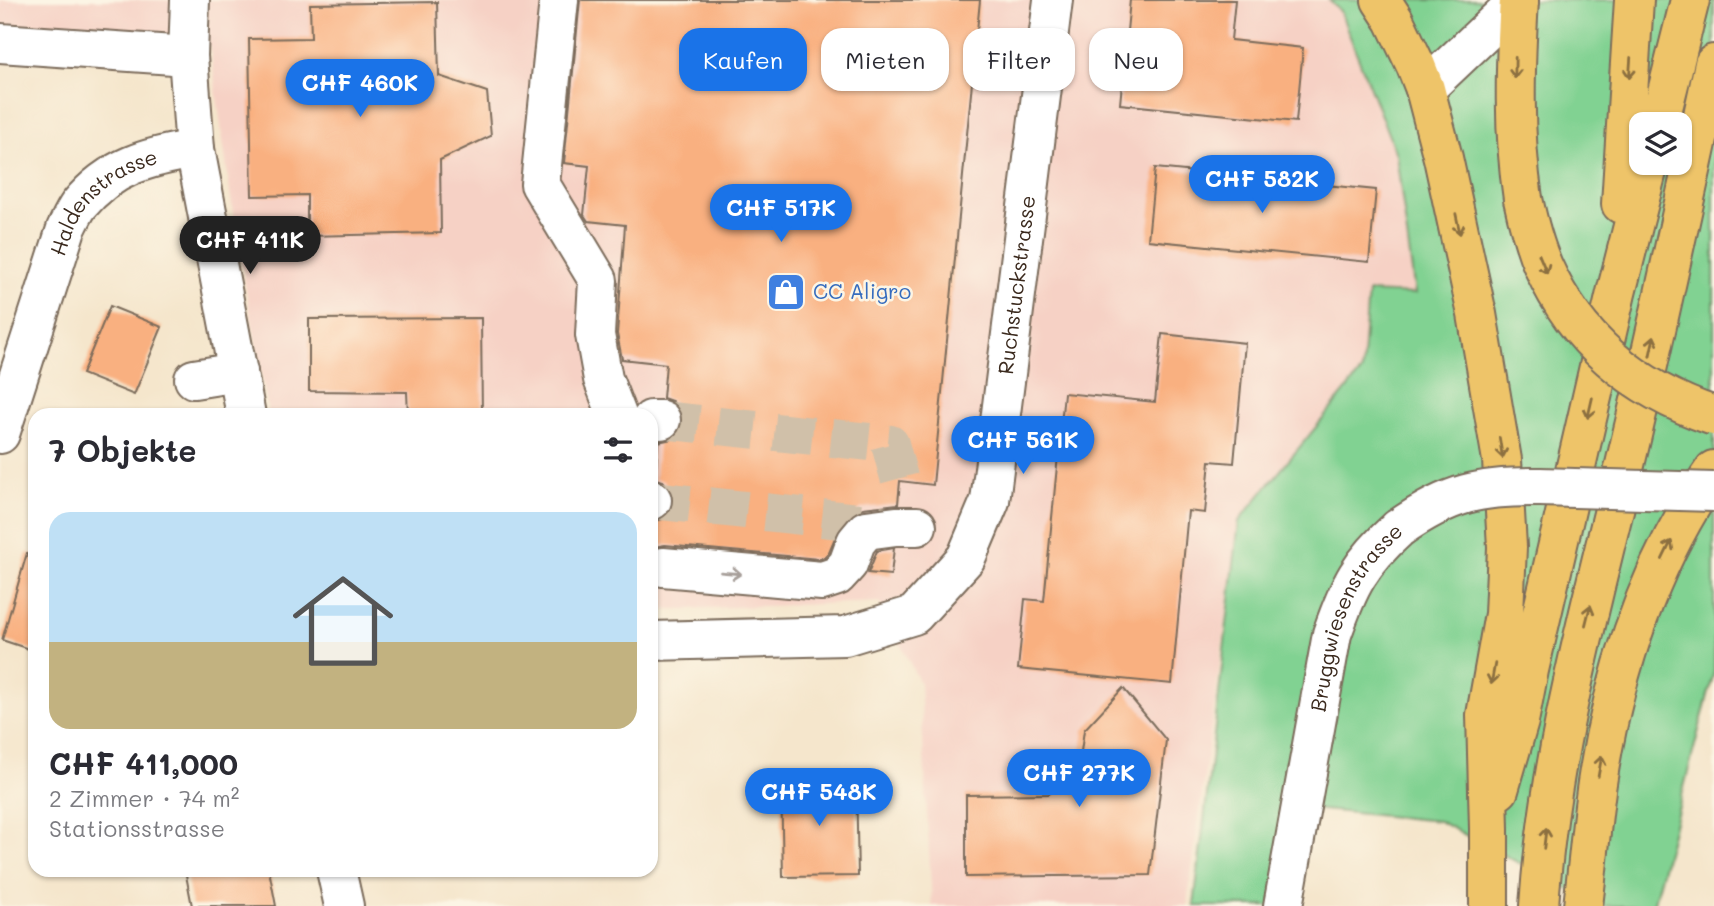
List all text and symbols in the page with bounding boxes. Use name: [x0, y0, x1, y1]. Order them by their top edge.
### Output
chip: Kaufen: [679, 28, 807, 91]
chip: Mieten: [821, 28, 949, 91]
chip: Filter: [963, 28, 1075, 91]
chip: Neu: [1089, 28, 1183, 91]
one-way arrow: [1508, 56, 1522, 79]
one-way arrow: [1623, 56, 1636, 79]
pin: CHF 460K: [288, 60, 432, 119]
text: CHF 460K: [301, 67, 419, 97]
map controls: [1629, 112, 1692, 175]
button: layers: [1629, 112, 1692, 175]
street label: Haldenstrasse: [43, 142, 160, 259]
pin: CHF 582K: [1190, 156, 1334, 215]
text: CHF 582K: [1205, 163, 1319, 193]
pin: CHF 517K: [709, 184, 853, 244]
text: CHF 517K: [726, 192, 836, 222]
street label: Ruchstuckstrasse: [991, 194, 1040, 376]
one-way arrow: [1451, 212, 1465, 235]
pin: CHF 411K: [178, 216, 322, 276]
text: CHF 411K: [196, 224, 304, 254]
one-way arrow: [1537, 253, 1550, 275]
shop icon: CC Aligro: [765, 271, 807, 313]
place label: CC Aligro: [813, 277, 911, 304]
one-way arrow: [1646, 335, 1660, 358]
one-way arrow: [1583, 396, 1596, 419]
pin: CHF 561K: [951, 416, 1095, 476]
text: CHF 561K: [967, 424, 1079, 454]
text: 7 Objekte: [49, 430, 196, 470]
icon: filters: [599, 431, 637, 469]
one-way arrow: [1495, 436, 1508, 459]
street label: Bruggwiesenstrasse: [1303, 517, 1407, 714]
one-way arrow: [1660, 540, 1674, 561]
icon: home: [280, 558, 406, 684]
one-way arrow: [719, 567, 742, 580]
one-way arrow: [1582, 604, 1595, 627]
one-way arrow: [1486, 662, 1499, 685]
text: CHF 411,000: [49, 743, 238, 783]
pin: CHF 277K: [1007, 750, 1151, 809]
one-way arrow: [1594, 755, 1607, 778]
text: CHF 277K: [1023, 757, 1135, 787]
pin: CHF 548K: [747, 768, 891, 828]
text: CHF 548K: [761, 776, 877, 806]
text: 2 Zimmer · 74 m²: [49, 783, 240, 813]
text: Stationsstrasse: [49, 813, 225, 843]
one-way arrow: [1538, 827, 1551, 850]

